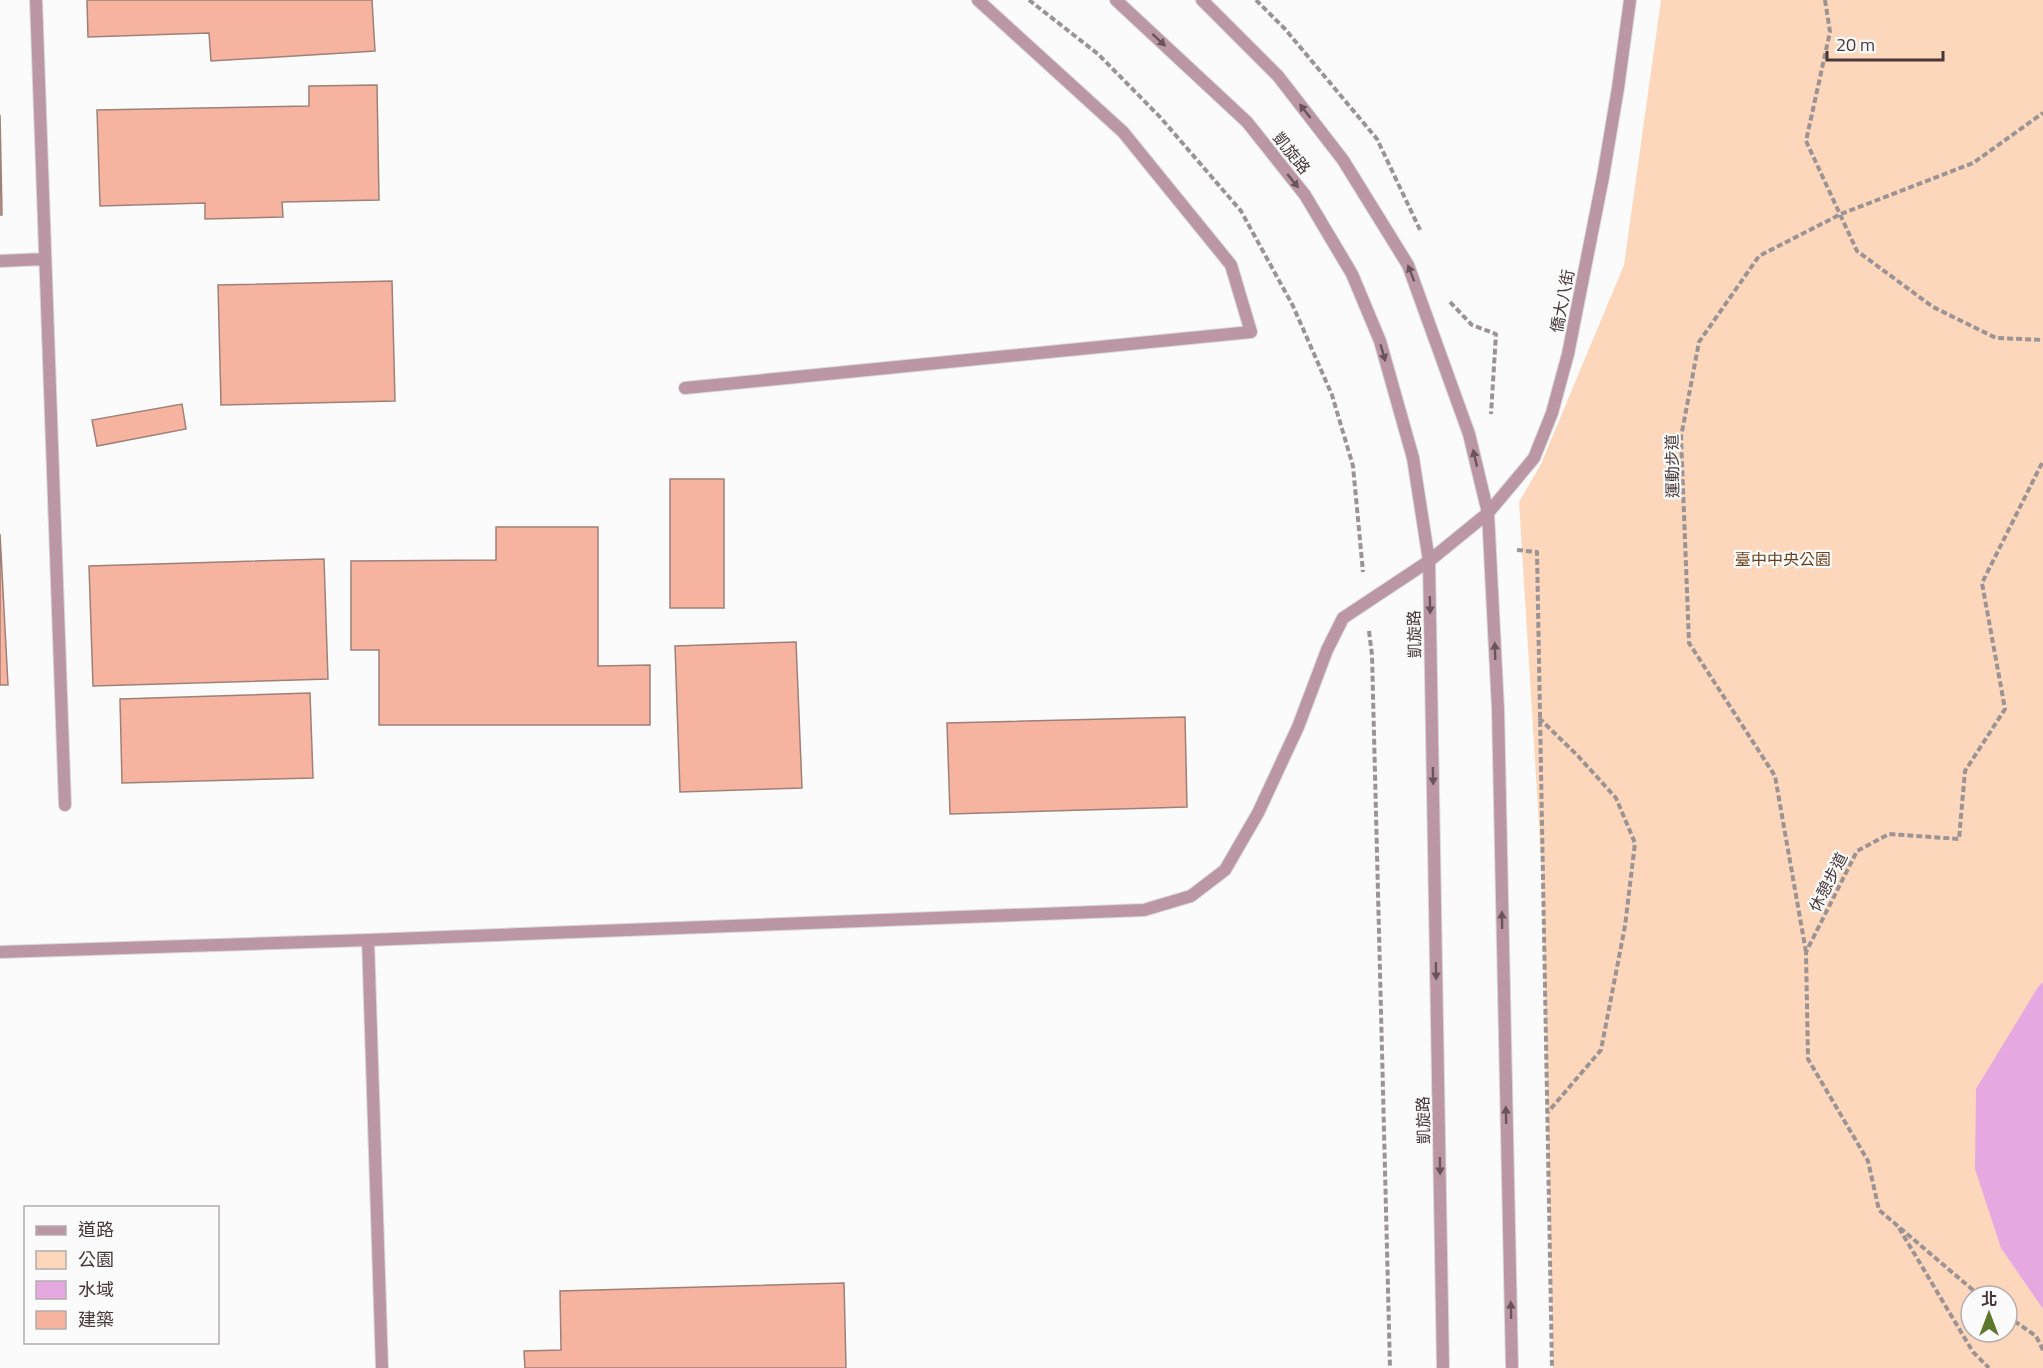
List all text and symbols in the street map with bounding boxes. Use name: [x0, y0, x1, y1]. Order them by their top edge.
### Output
scale bar: [1827, 24, 1942, 62]
text: 20 m: [1836, 31, 1875, 58]
one-way arrow: [1151, 33, 1166, 47]
one-way arrow: [1299, 103, 1311, 119]
street label: 凱旋路: [1268, 127, 1316, 179]
one-way arrow: [1287, 173, 1299, 188]
one-way arrow: [1406, 264, 1416, 282]
street label: 僑大八街: [1544, 267, 1580, 335]
one-way arrow: [1379, 344, 1388, 362]
street label: 運動步道: [1659, 434, 1685, 498]
one-way arrow: [1469, 448, 1479, 467]
park label: 臺中中央公園: [1735, 547, 1831, 571]
one-way arrow: [1425, 596, 1435, 615]
street label: 凱旋路: [1402, 610, 1426, 658]
one-way arrow: [1490, 641, 1499, 660]
one-way arrow: [1428, 767, 1438, 786]
street label: 休憩步道: [1803, 848, 1853, 916]
one-way arrow: [1497, 910, 1507, 929]
one-way arrow: [1432, 962, 1441, 981]
street label: 凱旋路: [1411, 1096, 1435, 1144]
one-way arrow: [1502, 1105, 1511, 1124]
one-way arrow: [1435, 1157, 1445, 1176]
legend: [24, 1206, 219, 1344]
text: 道路: [78, 1216, 114, 1243]
text: 公園: [78, 1246, 114, 1273]
text: 水域: [78, 1276, 114, 1303]
north arrow: [1959, 1284, 2019, 1344]
text: 北: [1981, 1287, 1997, 1311]
one-way arrow: [1506, 1300, 1515, 1319]
text: 建築: [78, 1306, 114, 1333]

